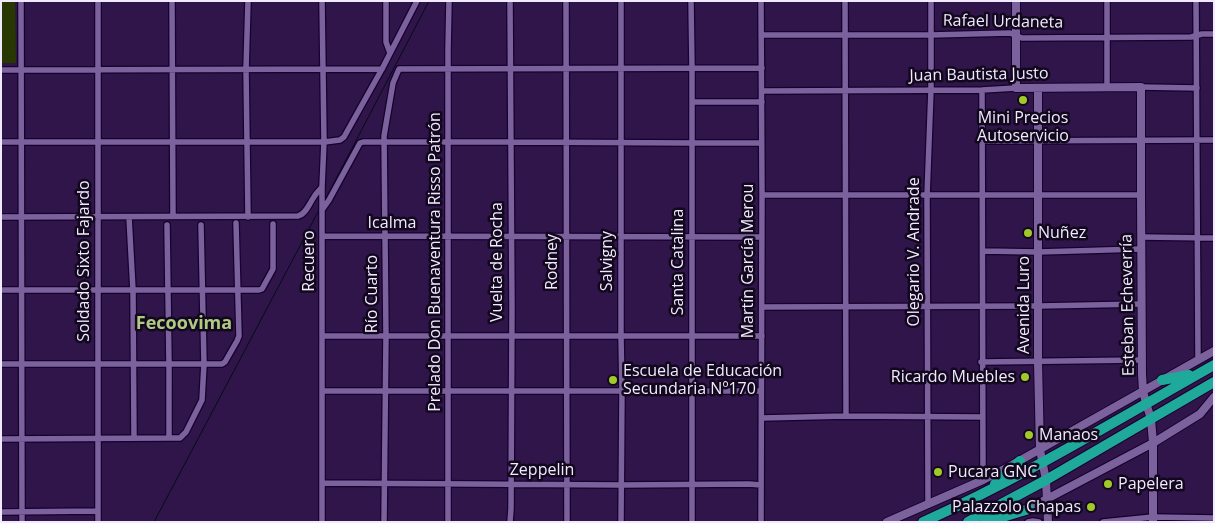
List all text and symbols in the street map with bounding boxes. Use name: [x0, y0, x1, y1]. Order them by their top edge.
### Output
street label: Rafael Urdaneta: [943, 11, 1063, 33]
street label: Juan Bautista Justo: [909, 64, 1049, 86]
marker: Mini Precios Autoservicio: [1017, 94, 1029, 106]
place label: Mini Precios Autoservicio: [977, 108, 1069, 146]
street label: Prelado Don Buenaventura Risso Patrón: [425, 112, 445, 412]
street label: Olegario V. Andrade: [904, 177, 924, 327]
street label: Soldado Sixto Fajardo: [74, 180, 94, 342]
street label: Martín García Merou: [738, 184, 758, 338]
street label: Vuelta de Rocha: [487, 202, 507, 322]
street label: Santa Catalina: [668, 209, 688, 315]
street label: Icalma: [368, 213, 416, 233]
place label: Nuñez: [1038, 223, 1086, 243]
marker: Nuñez: [1022, 227, 1034, 239]
street label: Recuero: [299, 230, 319, 292]
street label: Salvigny: [597, 231, 617, 291]
street label: Rodney: [542, 234, 562, 290]
street label: Esteban Echeverría: [1117, 234, 1139, 376]
street label: Río Cuarto: [362, 255, 382, 333]
street label: Avenida Luro: [1014, 256, 1034, 354]
district label: Fecoovima: [136, 313, 232, 335]
place label: Escuela de Educación Secundaria Nº170: [623, 361, 782, 399]
place label: Ricardo Muebles: [891, 367, 1015, 387]
marker: Ricardo Muebles: [1019, 371, 1031, 383]
marker: Escuela de Educación Secundaria Nº170: [607, 374, 619, 386]
place label: Manaos: [1039, 425, 1098, 445]
marker: Manaos: [1023, 429, 1035, 441]
street label: Zeppelin: [510, 460, 574, 480]
place label: Pucara GNC: [948, 462, 1037, 482]
marker: Pucara GNC: [932, 466, 944, 478]
place label: Papelera: [1118, 474, 1184, 494]
marker: Papelera: [1102, 478, 1114, 490]
place label: Palazzolo Chapas: [952, 497, 1081, 517]
marker: Palazzolo Chapas: [1085, 501, 1097, 513]

